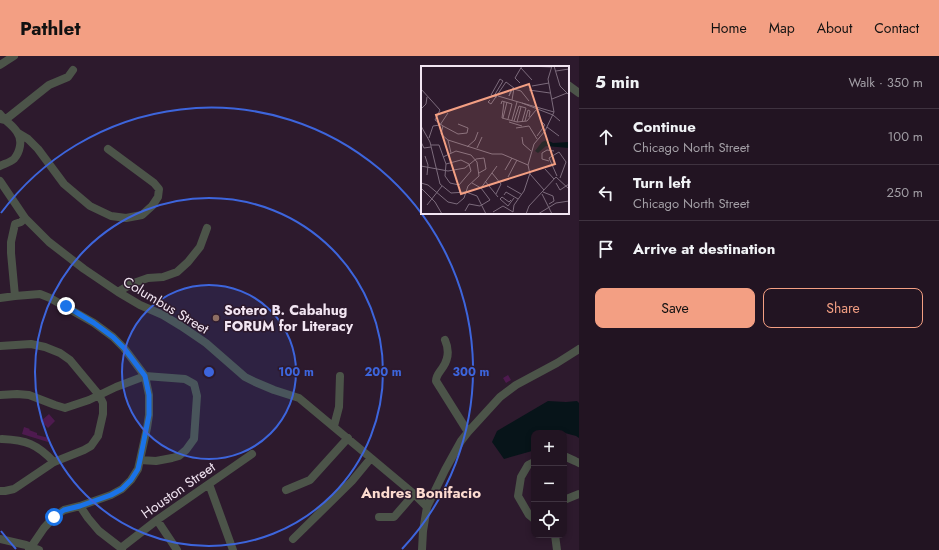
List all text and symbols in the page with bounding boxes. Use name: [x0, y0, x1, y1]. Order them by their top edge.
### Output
text: Pathlet: [20, 15, 80, 42]
text: Home: [711, 18, 747, 38]
text: Map: [769, 18, 795, 38]
text: About: [817, 18, 852, 38]
text: Contact: [874, 18, 919, 38]
inset map: [421, 66, 569, 214]
text: 5 min: [595, 70, 639, 94]
text: Walk · 350 m: [848, 73, 923, 92]
text: Continue: [633, 116, 696, 138]
icon: ahead: [595, 126, 617, 148]
text: 100 m: [888, 127, 923, 146]
text: Chicago North Street: [633, 138, 749, 157]
text: Turn left: [633, 172, 691, 194]
icon: left: [595, 182, 617, 204]
text: 250 m: [886, 183, 923, 202]
text: Chicago North Street: [633, 194, 749, 213]
icon: arrive: [595, 238, 617, 260]
text: Arrive at destination: [633, 238, 775, 260]
street label: Columbus Street: [119, 271, 213, 339]
button: Save: [595, 288, 755, 328]
button: Share: [763, 288, 923, 328]
route end: [57, 297, 75, 315]
place label: Sotero B. Cabahug FORUM for Literacy: [224, 300, 354, 336]
marker: Sotero B. Cabahug FORUM for Literacy: [211, 313, 221, 323]
text: 100 m: [278, 363, 314, 381]
text: 200 m: [364, 363, 402, 381]
text: 300 m: [453, 363, 490, 381]
centre of rings: [202, 365, 216, 379]
map controls: [531, 430, 567, 538]
button: +: [531, 430, 567, 466]
street label: Houston Street: [137, 457, 220, 523]
button: −: [531, 466, 567, 502]
district label: Andres Bonifacio: [360, 482, 481, 504]
button: locate: [531, 502, 567, 538]
route start: [45, 508, 63, 526]

